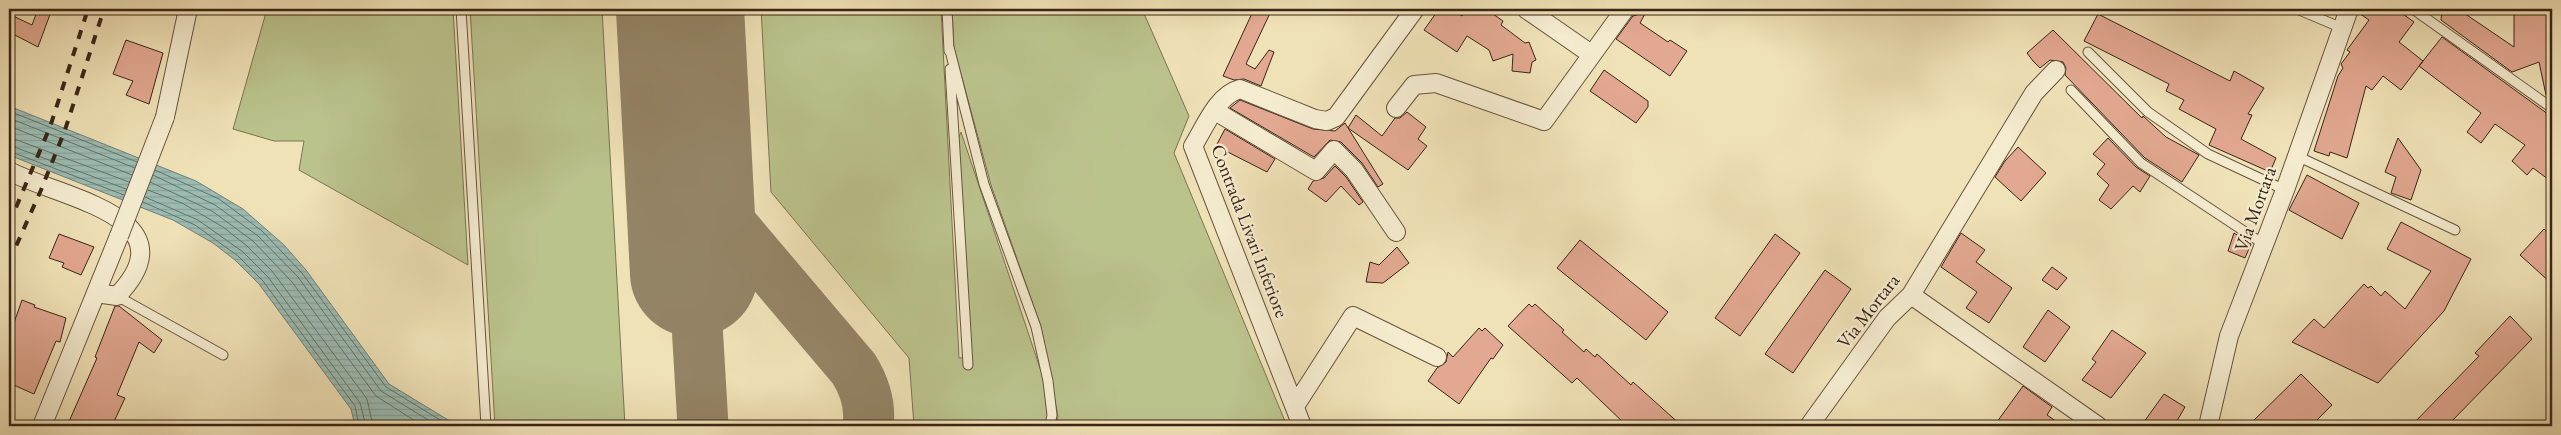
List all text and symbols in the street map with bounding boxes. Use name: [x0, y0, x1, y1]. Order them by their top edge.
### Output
street label: Contrada Livari Inferiore: [1205, 141, 1295, 321]
street label: Via Mortara: [2228, 163, 2282, 255]
street label: Via Mortara: [1831, 268, 1905, 354]

